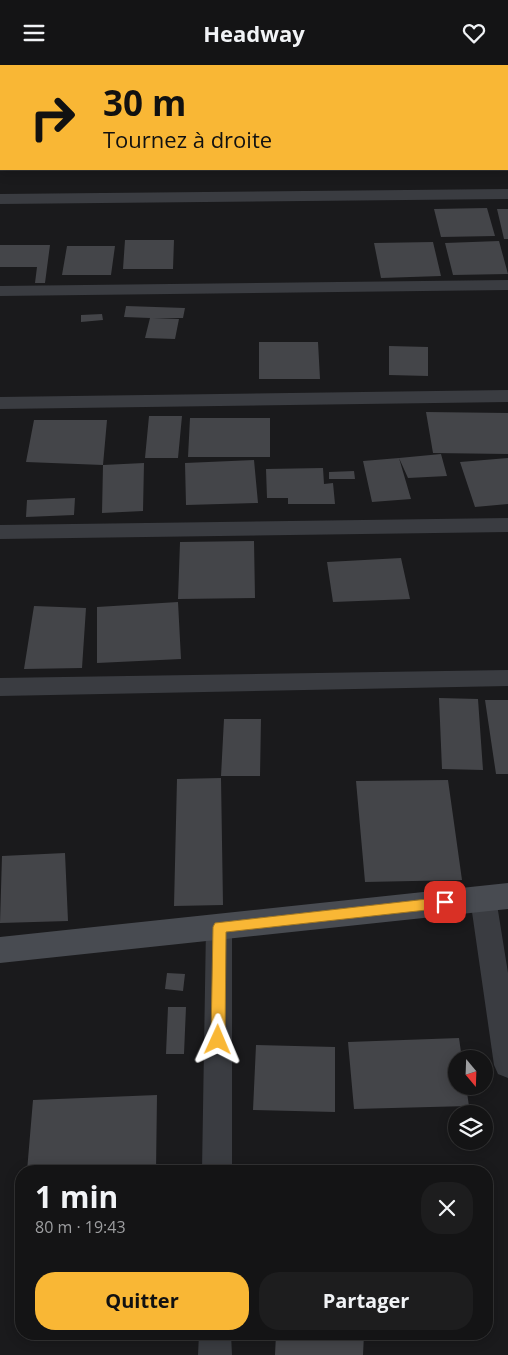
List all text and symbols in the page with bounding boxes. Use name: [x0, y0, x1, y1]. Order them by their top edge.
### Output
text: Headway: [203, 18, 305, 48]
icon: menu: [20, 19, 48, 47]
icon: heart: [460, 19, 488, 47]
text: 30 m: [103, 79, 186, 126]
icon: right: [20, 85, 85, 150]
text: Tournez à droite: [103, 124, 272, 154]
pin: [424, 881, 466, 923]
icon: arrive: [431, 888, 459, 916]
position arrow: [191, 1013, 243, 1065]
north arrow: [448, 1050, 492, 1095]
map controls: [448, 1050, 493, 1150]
button: layers: [448, 1105, 493, 1150]
text: 1 min: [35, 1176, 118, 1217]
button: close: [421, 1182, 473, 1234]
text: 80 m · 19:43: [35, 1216, 126, 1238]
button: Quitter: [35, 1272, 249, 1330]
button: Partager: [259, 1272, 473, 1330]

